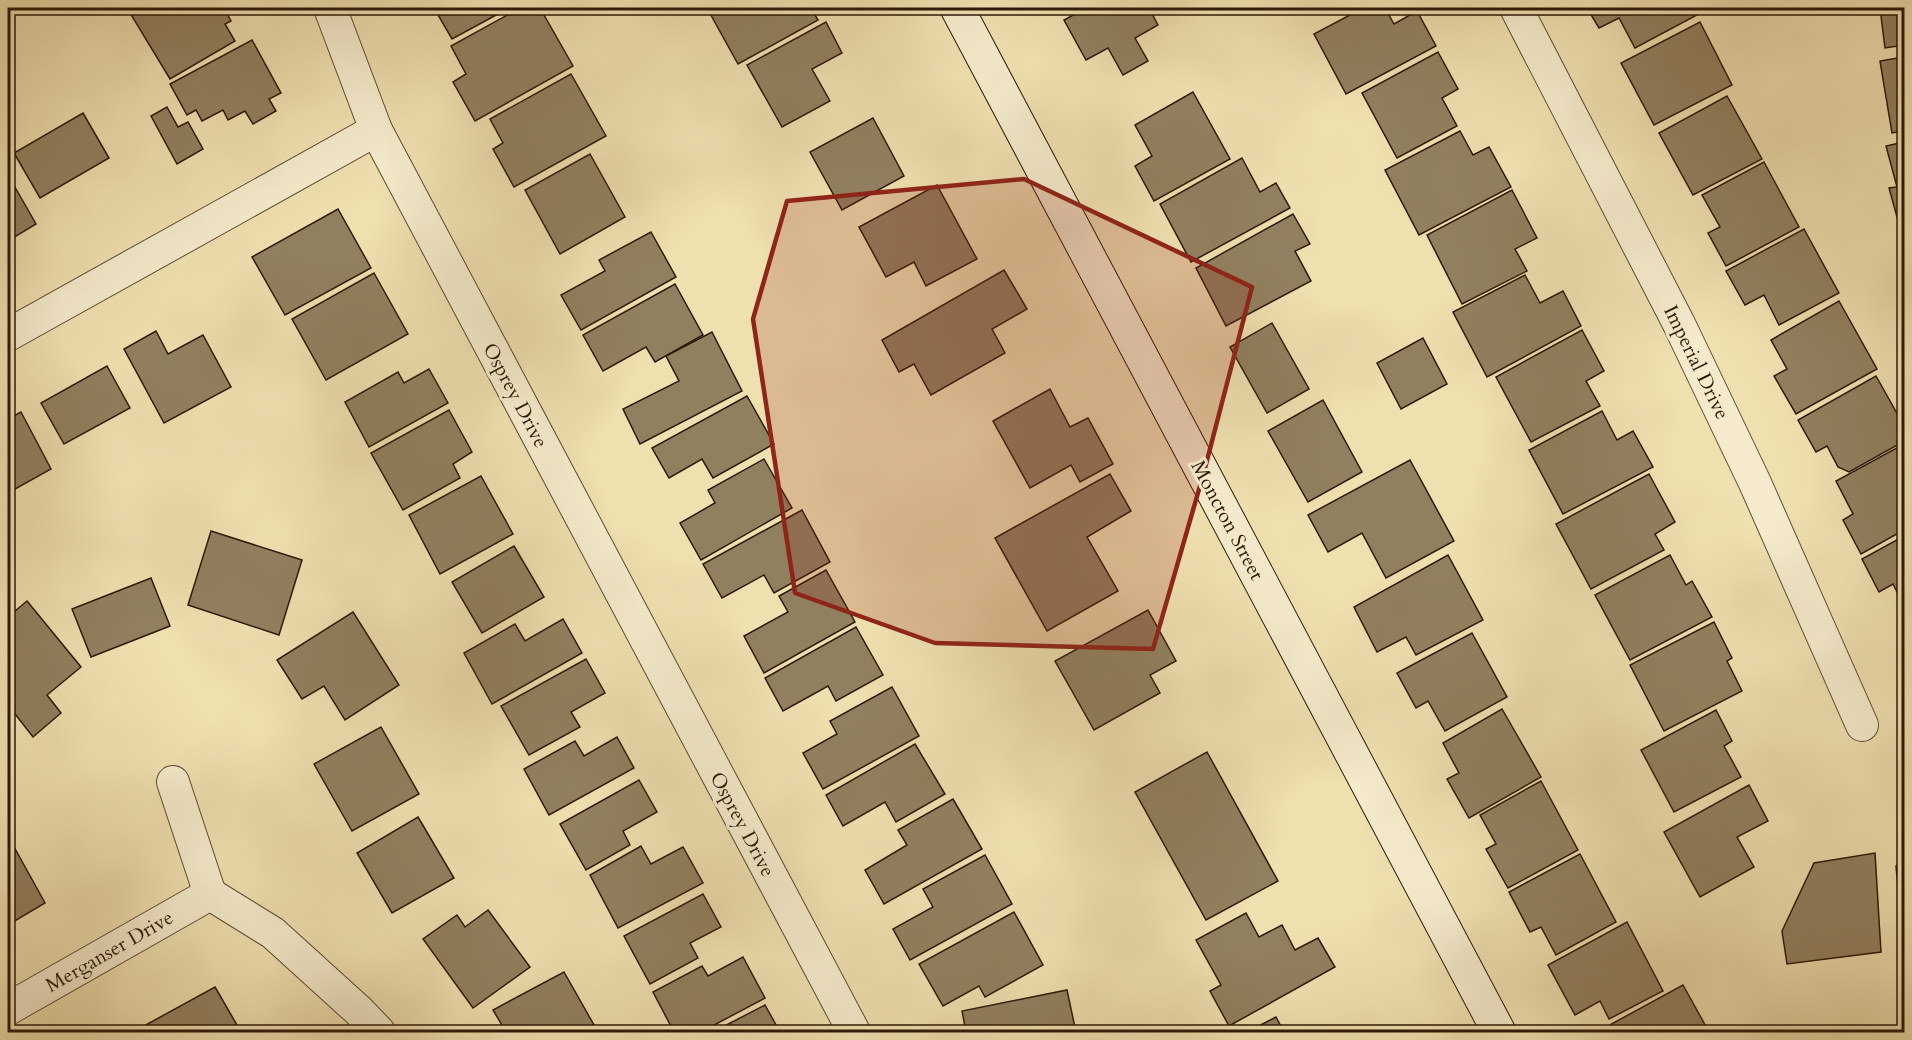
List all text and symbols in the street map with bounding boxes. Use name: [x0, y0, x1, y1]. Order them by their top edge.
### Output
street label: Imperial Drive: [1657, 301, 1736, 424]
street label: Osprey Drive: [477, 338, 555, 452]
street label: Moncton Street: [1185, 456, 1271, 585]
street label: Osprey Drive: [704, 767, 782, 881]
street label: Merganser Drive: [40, 904, 178, 999]

